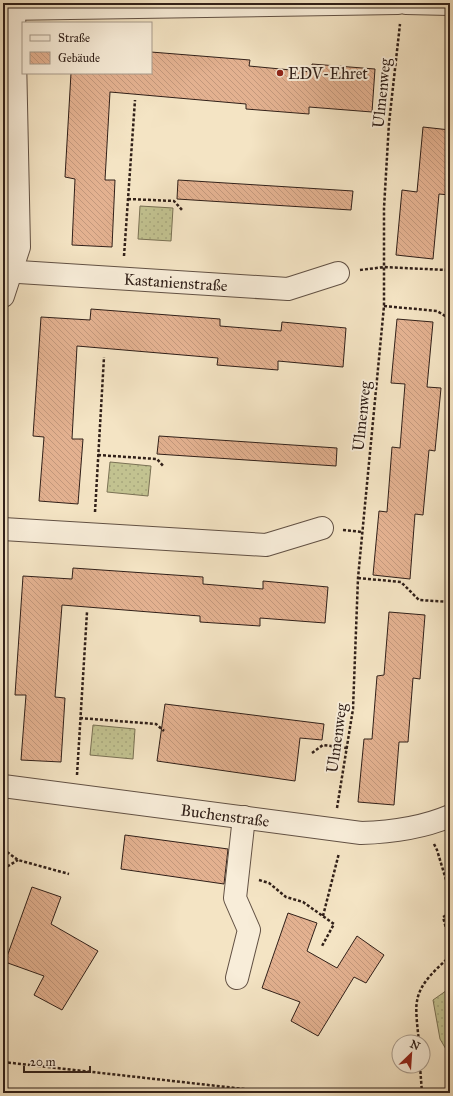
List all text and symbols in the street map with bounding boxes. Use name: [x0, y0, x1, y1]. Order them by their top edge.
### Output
legend: [22, 22, 152, 74]
text: Straße: [58, 31, 90, 45]
text: Gebäude: [58, 51, 100, 65]
street label: Ulmenweg: [368, 57, 396, 129]
place label: EDV-Ehret: [288, 64, 368, 83]
marker: EDV-Ehret: [275, 68, 285, 78]
street label: Kastanienstraße: [123, 270, 228, 295]
street label: Ulmenweg: [348, 380, 376, 452]
street label: Ulmenweg: [322, 702, 352, 774]
street label: Buchenstraße: [180, 800, 271, 831]
north arrow: [391, 1034, 431, 1074]
text: N: [408, 1038, 423, 1054]
scale bar: [24, 1048, 90, 1074]
text: 20 m: [30, 1055, 56, 1069]

